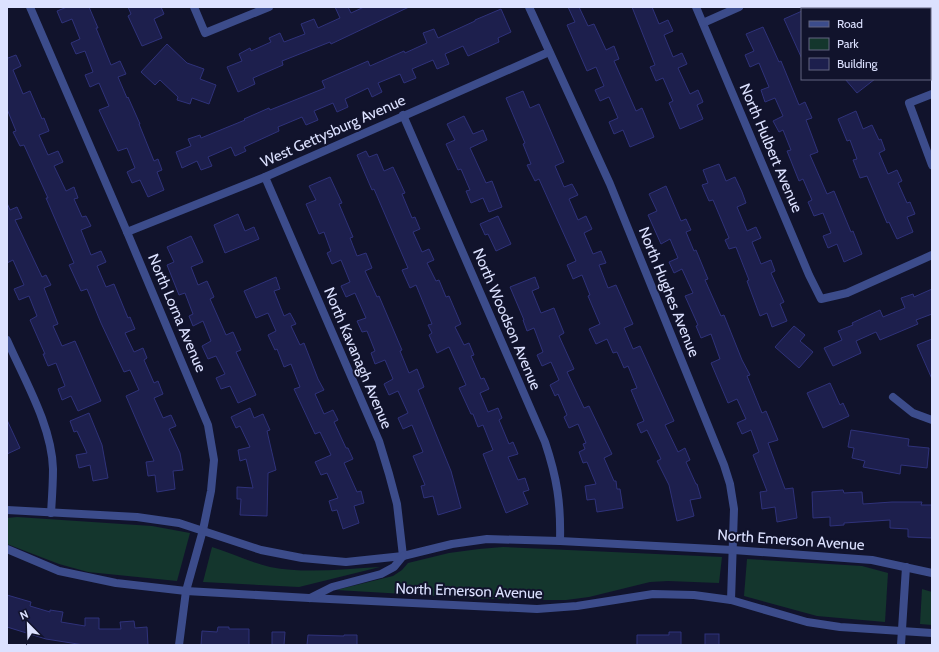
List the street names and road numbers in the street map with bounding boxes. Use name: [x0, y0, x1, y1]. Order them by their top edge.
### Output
street label: North Hulbert Avenue: [736, 81, 806, 216]
street label: West Gettysburg Avenue: [258, 91, 409, 171]
street label: North Hughes Avenue: [635, 224, 703, 360]
street label: North Woodson Avenue: [469, 245, 545, 393]
street label: North Lorna Avenue: [144, 251, 210, 375]
street label: North Kavanagh Avenue: [320, 285, 396, 432]
street label: North Emerson Avenue: [717, 526, 865, 554]
street label: North Emerson Avenue: [395, 579, 543, 603]

